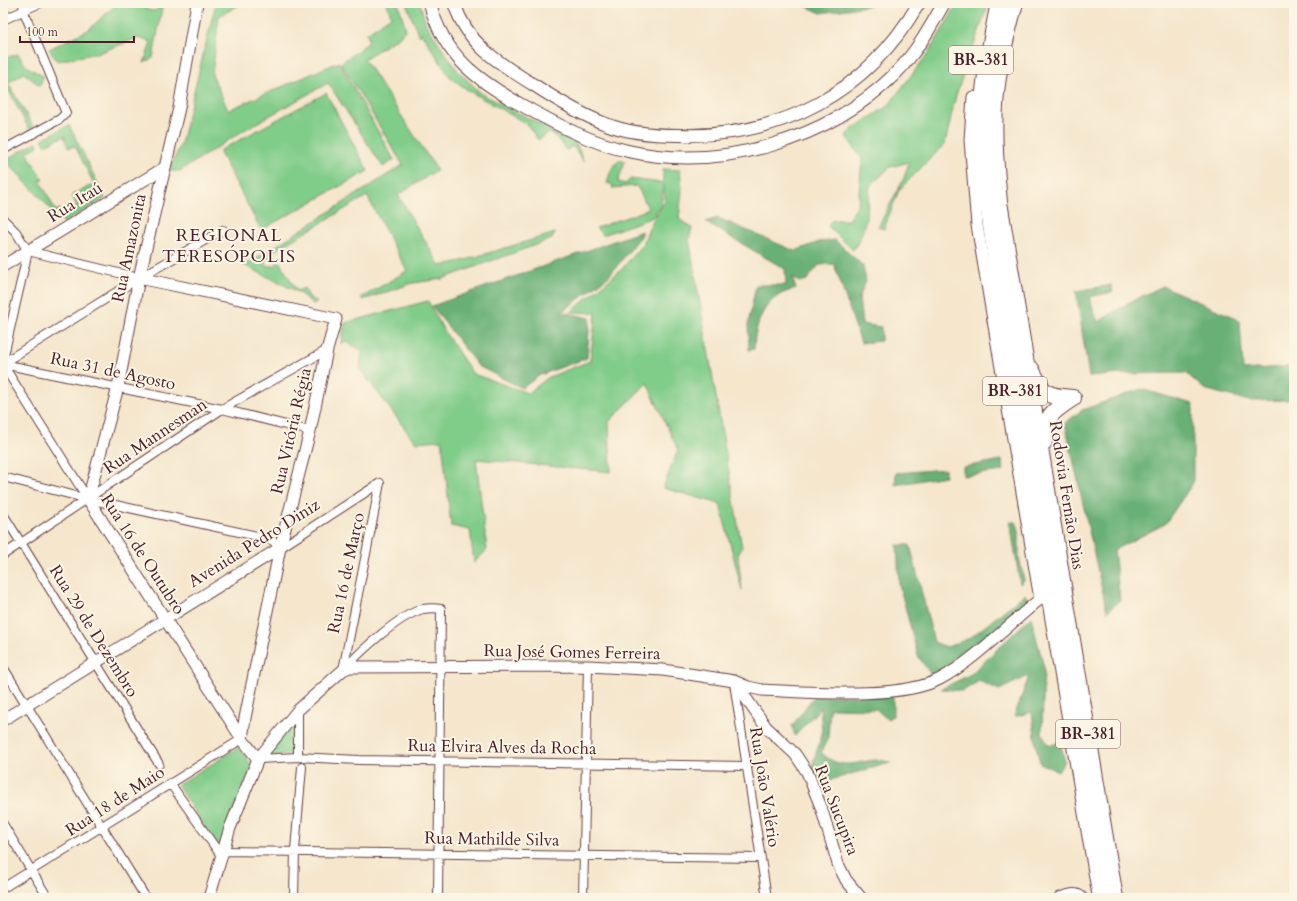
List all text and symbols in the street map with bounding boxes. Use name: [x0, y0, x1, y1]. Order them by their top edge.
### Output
scale bar: [20, 18, 134, 44]
text: 100 m: [26, 24, 59, 40]
road number: BR-381: [949, 46, 1013, 74]
street label: Rua Itaú: [43, 176, 107, 228]
street label: Rua Amazonita: [106, 191, 152, 305]
district label: REGIONAL TERESÓPOLIS: [162, 223, 296, 269]
street label: Rua 31 de Agosto: [48, 347, 178, 395]
street label: Rua Vitória Régia: [265, 365, 317, 496]
road number: BR-381: [983, 377, 1047, 405]
street label: Rua Mannesman: [99, 393, 212, 479]
street label: Rodovia Fernão Dias: [1044, 419, 1090, 571]
street label: Rua 16 de Outubro: [95, 489, 191, 619]
street label: Avenida Pedro Diniz: [184, 493, 325, 593]
street label: Rua 16 de Março: [322, 511, 370, 635]
street label: Rua 29 de Dezembro: [44, 560, 144, 702]
street label: Rua José Gomes Ferreira: [483, 639, 661, 665]
road number: BR-381: [1056, 720, 1120, 748]
street label: Rua João Valério: [744, 725, 786, 849]
street label: Rua Elvira Alves da Rocha: [407, 734, 597, 760]
street label: Rua 18 de Maio: [61, 760, 169, 842]
street label: Rua Sucupira: [809, 761, 865, 859]
street label: Rua Mathilde Silva: [424, 826, 560, 852]

